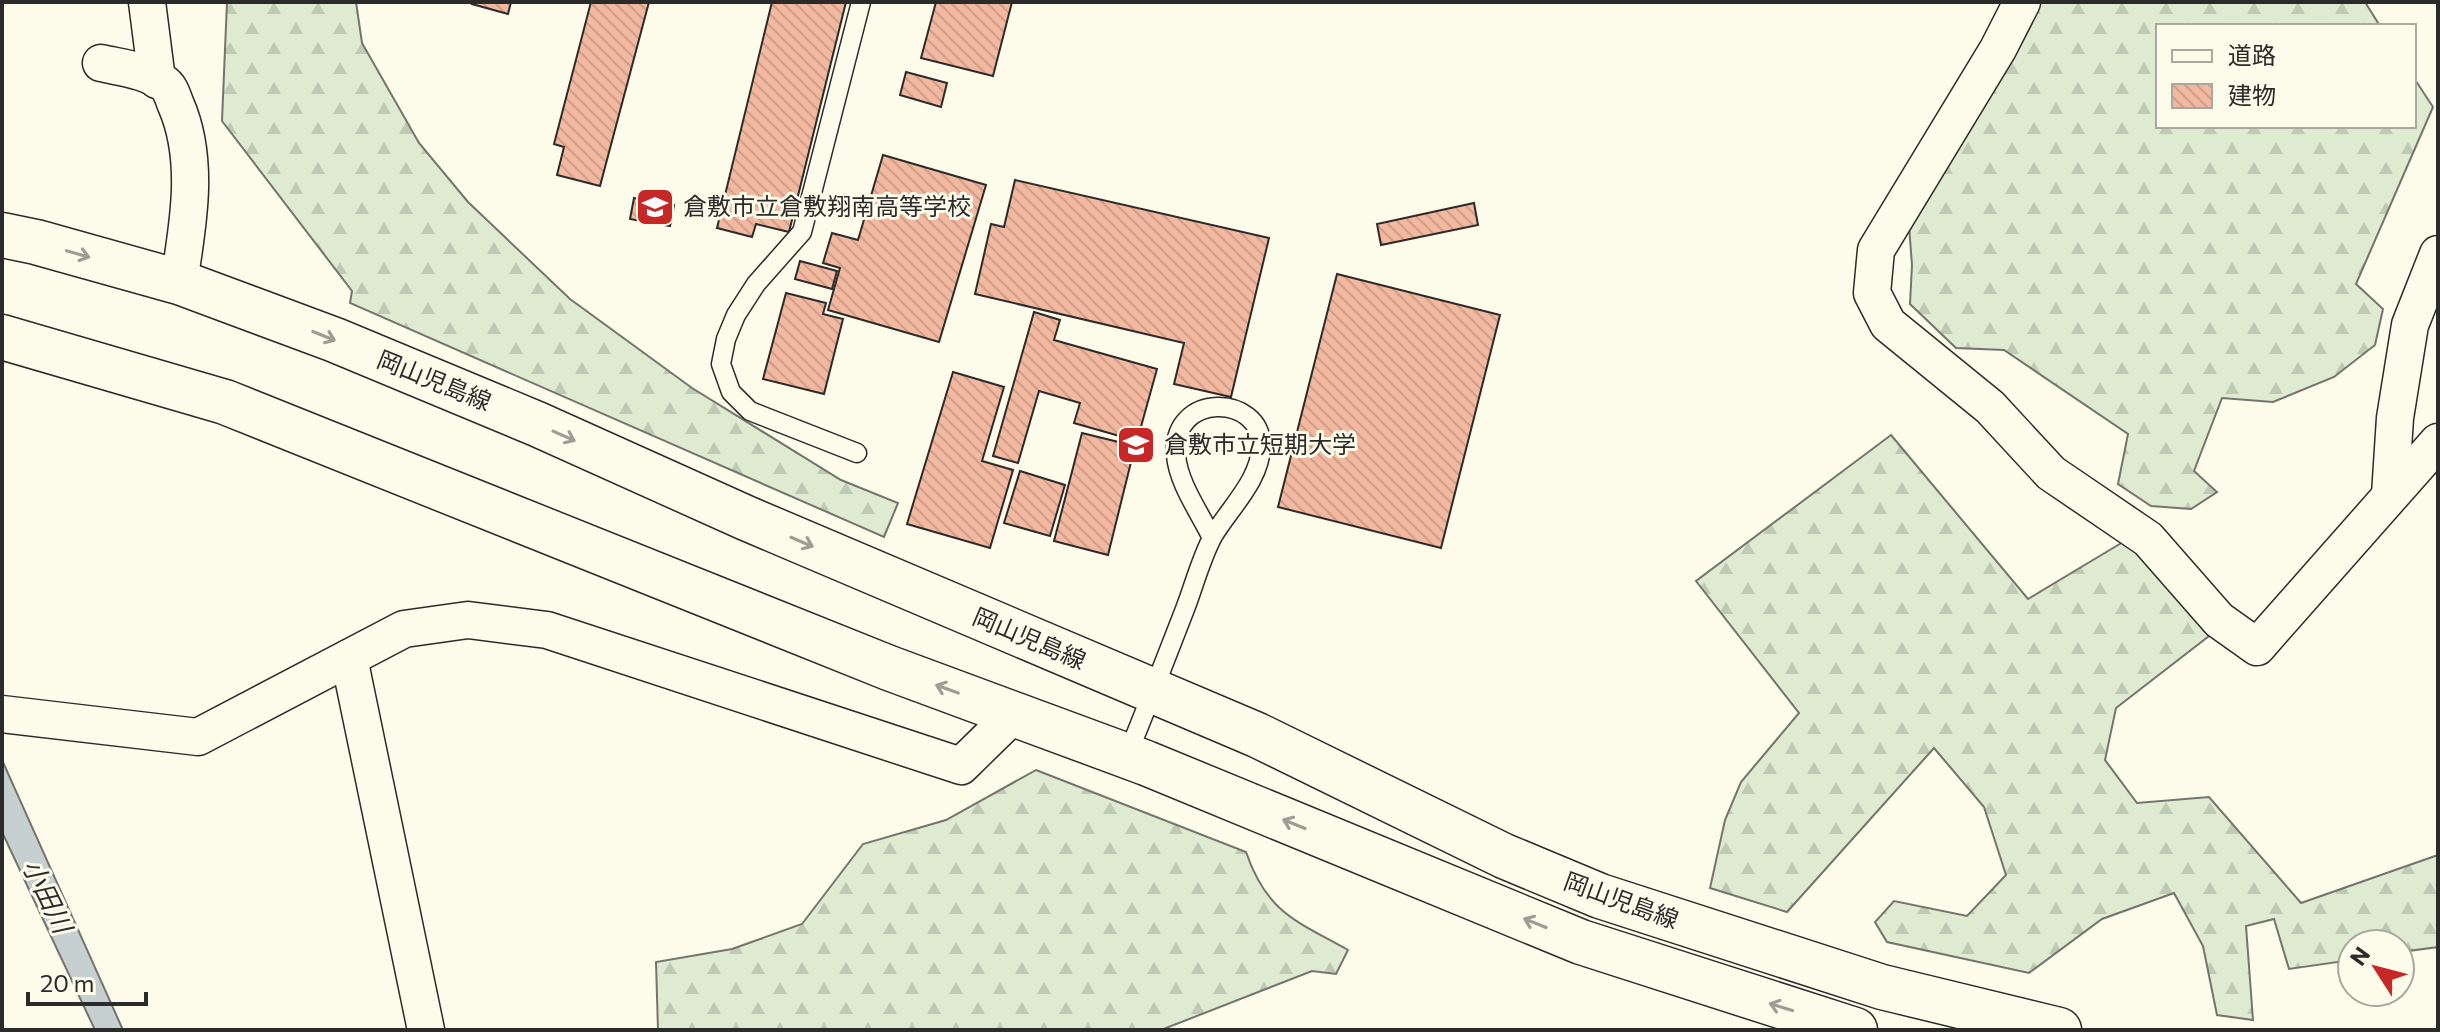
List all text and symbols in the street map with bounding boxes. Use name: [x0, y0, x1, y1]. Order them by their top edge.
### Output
legend: [2156, 24, 2416, 128]
text: 道路: [2228, 40, 2276, 69]
text: 建物: [2228, 80, 2276, 109]
school or university icon: 倉敷市立倉敷翔南高等学校: [634, 186, 676, 228]
place label: 倉敷市立倉敷翔南高等学校: [683, 191, 971, 220]
one-way arrow: [64, 247, 90, 262]
one-way arrow: [311, 330, 336, 344]
street label: 岡山児島線: [373, 344, 496, 416]
school or university icon: 倉敷市立短期大学: [1115, 424, 1157, 466]
one-way arrow: [551, 429, 576, 444]
place label: 倉敷市立短期大学: [1164, 429, 1356, 458]
one-way arrow: [789, 535, 813, 550]
street label: 岡山児島線: [969, 601, 1090, 674]
one-way arrow: [935, 681, 960, 696]
one-way arrow: [1282, 816, 1307, 831]
water label: 小田川: [17, 853, 81, 940]
street label: 岡山児島線: [1560, 865, 1683, 934]
one-way arrow: [1523, 915, 1548, 929]
north arrow: [2336, 928, 2416, 1008]
text: N: [2344, 941, 2375, 971]
scale bar: [28, 956, 146, 1006]
text: 20 m: [40, 968, 94, 997]
one-way arrow: [1768, 998, 1793, 1013]

